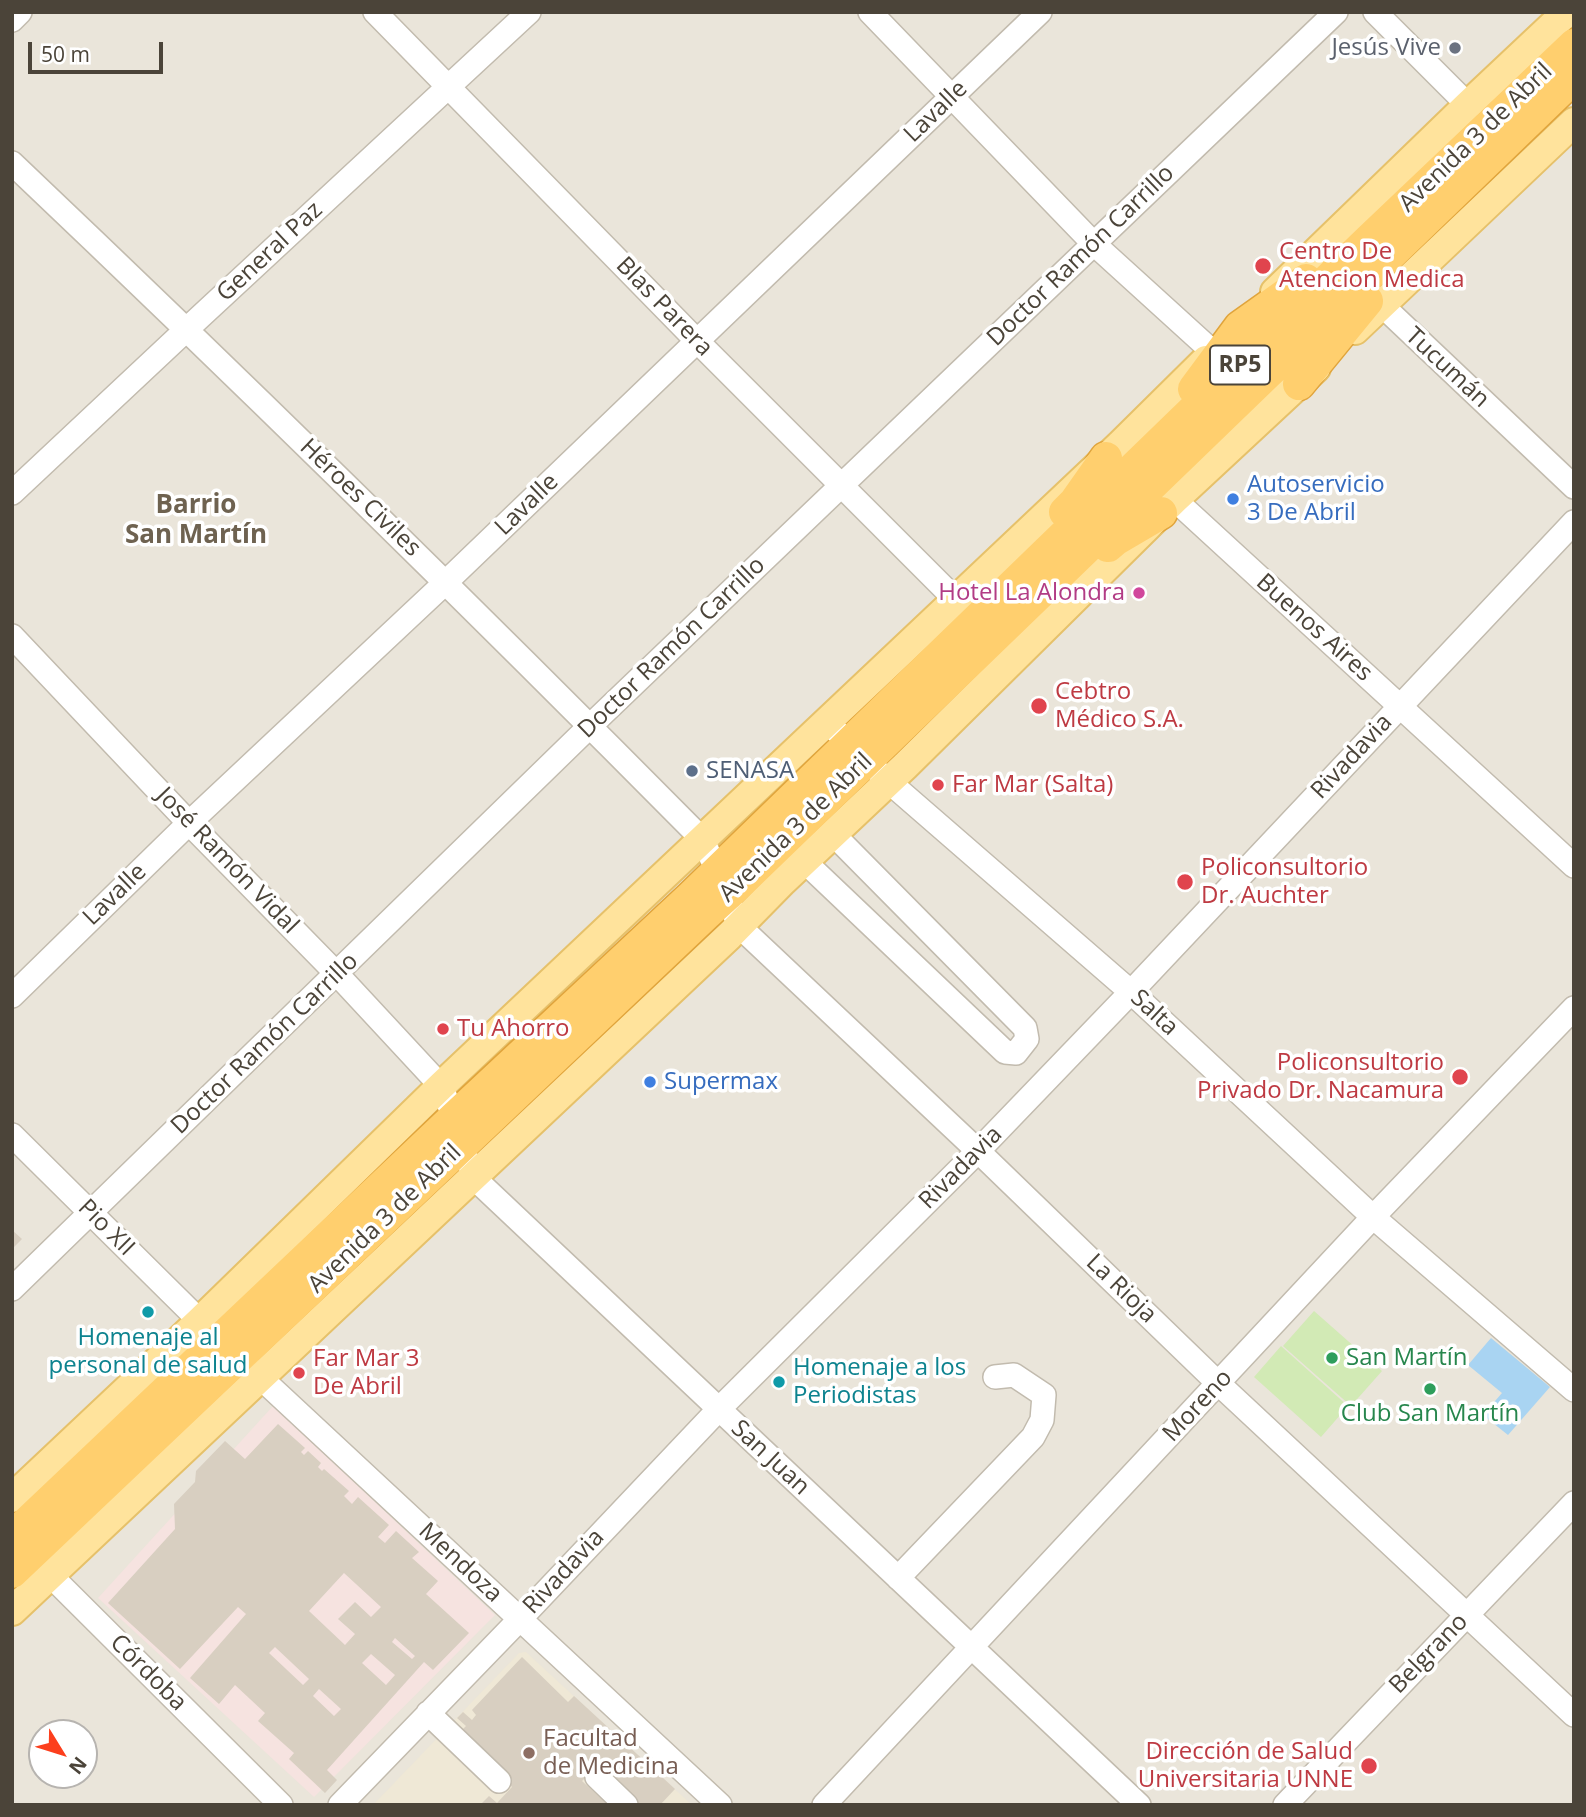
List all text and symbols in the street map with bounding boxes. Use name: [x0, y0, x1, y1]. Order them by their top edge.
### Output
scale bar: [32, 28, 166, 72]
place label: Jesús Vive: [1331, 34, 1441, 62]
text: 50 m: [41, 40, 90, 68]
marker: Jesús Vive: [1447, 40, 1463, 56]
street label: Avenida 3 de Abril: [1393, 58, 1559, 218]
street label: Lavalle: [898, 75, 974, 149]
street label: Doctor Ramón Carrillo: [982, 159, 1180, 353]
street label: General Paz: [211, 196, 329, 308]
place label: Centro De Atencion Medica: [1279, 238, 1465, 294]
street label: Blas Parera: [610, 251, 718, 363]
marker: Centro De Atencion Medica: [1253, 256, 1273, 276]
street label: Tucumán: [1399, 322, 1495, 414]
road number: RP5: [1210, 346, 1270, 384]
street label: Héroes Civiles: [294, 433, 426, 563]
street label: Lavalle: [489, 468, 565, 542]
place label: Autoservicio 3 De Abril: [1247, 471, 1385, 527]
district label: Barrio San Martín: [125, 490, 267, 552]
marker: Autoservicio 3 De Abril: [1225, 491, 1241, 507]
street label: Doctor Ramón Carrillo: [573, 551, 771, 745]
street label: Buenos Aires: [1250, 568, 1378, 688]
place label: Hotel La Alondra: [938, 579, 1125, 607]
marker: Hotel La Alondra: [1131, 585, 1147, 601]
place label: Cebtro Médico S.A.: [1055, 678, 1184, 734]
marker: Cebtro Médico S.A.: [1029, 696, 1049, 716]
street label: Rivadavia: [1305, 709, 1399, 805]
street label: Avenida 3 de Abril: [713, 748, 879, 908]
place label: SENASA: [706, 757, 794, 785]
marker: SENASA: [684, 763, 700, 779]
place label: Far Mar (Salta): [952, 771, 1113, 799]
marker: Far Mar (Salta): [930, 777, 946, 793]
street label: José Ramón Vidal: [150, 782, 304, 940]
place label: Policonsultorio Dr. Auchter: [1201, 854, 1368, 910]
street label: Lavalle: [77, 858, 153, 932]
marker: Policonsultorio Dr. Auchter: [1175, 872, 1195, 892]
street label: Doctor Ramón Carrillo: [166, 947, 364, 1141]
street label: Salta: [1124, 984, 1184, 1042]
place label: Tu Ahorro: [457, 1015, 570, 1043]
marker: Tu Ahorro: [435, 1021, 451, 1037]
place label: Policonsultorio Privado Dr. Nacamura: [1197, 1049, 1444, 1105]
marker: Policonsultorio Privado Dr. Nacamura: [1450, 1067, 1470, 1087]
place label: Supermax: [664, 1068, 778, 1096]
marker: Supermax: [642, 1074, 658, 1090]
street label: Rivadavia: [913, 1120, 1009, 1216]
street label: Avenida 3 de Abril: [302, 1139, 468, 1299]
street label: Pio XII: [72, 1194, 140, 1262]
street label: La Rioja: [1080, 1248, 1162, 1330]
marker: Homenaje al personal de salud: [140, 1304, 156, 1320]
place label: Homenaje al personal de salud: [49, 1324, 247, 1380]
place label: San Martín: [1346, 1344, 1468, 1372]
place label: Far Mar 3 De Abril: [313, 1345, 419, 1401]
marker: San Martín: [1324, 1350, 1340, 1366]
place label: Homenaje a los Periodistas: [793, 1354, 966, 1410]
street label: Moreno: [1157, 1364, 1239, 1448]
marker: Far Mar 3 De Abril: [291, 1365, 307, 1381]
marker: Homenaje a los Periodistas: [771, 1374, 787, 1390]
marker: Club San Martín: [1422, 1381, 1438, 1397]
place label: Club San Martín: [1341, 1400, 1519, 1428]
street label: San Juan: [725, 1415, 815, 1501]
street label: Mendoza: [412, 1517, 508, 1609]
street label: Rivadavia: [517, 1524, 611, 1620]
street label: Belgrano: [1384, 1608, 1474, 1700]
street label: Córdoba: [104, 1629, 192, 1717]
north arrow: [28, 1719, 98, 1789]
place label: Facultad de Medicina: [543, 1725, 679, 1781]
place label: Dirección de Salud Universitaria UNNE: [1138, 1738, 1353, 1794]
marker: Facultad de Medicina: [521, 1745, 537, 1761]
text: N: [63, 1752, 93, 1780]
marker: Dirección de Salud Universitaria UNNE: [1359, 1756, 1379, 1776]

